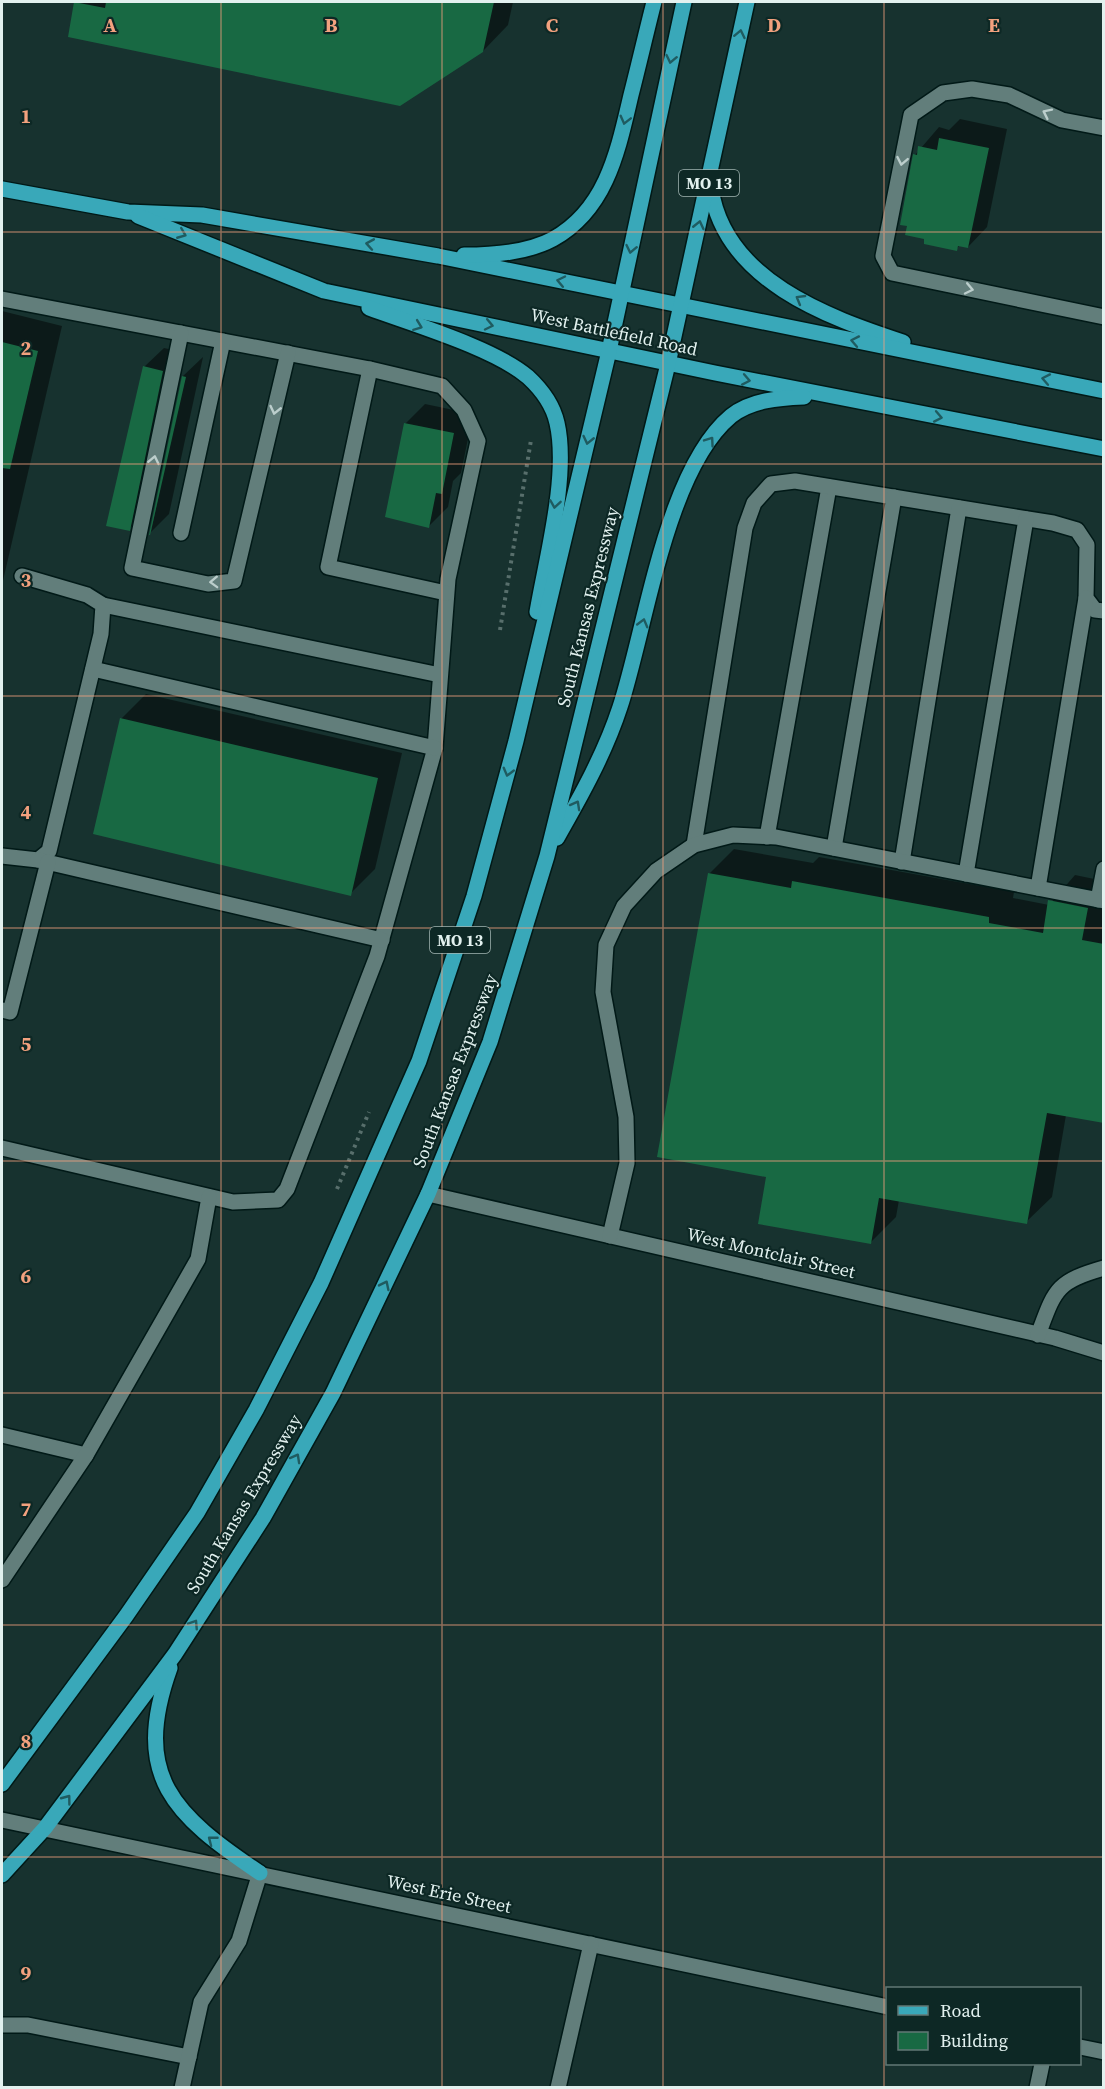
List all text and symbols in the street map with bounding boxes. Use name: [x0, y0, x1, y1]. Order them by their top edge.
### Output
text: A: [103, 11, 117, 39]
text: B: [324, 11, 338, 39]
text: C: [546, 11, 558, 39]
text: D: [767, 11, 781, 39]
text: E: [988, 11, 1000, 39]
one-way arrow: [733, 29, 746, 39]
one-way arrow: [666, 53, 679, 63]
text: 1: [21, 102, 31, 130]
one-way arrow: [1043, 109, 1054, 121]
one-way arrow: [619, 114, 632, 124]
one-way arrow: [896, 156, 909, 166]
road number: MO 13: [679, 170, 739, 196]
one-way arrow: [692, 220, 705, 230]
one-way arrow: [176, 227, 187, 239]
one-way arrow: [365, 238, 375, 251]
one-way arrow: [625, 244, 638, 254]
one-way arrow: [556, 275, 566, 288]
one-way arrow: [964, 282, 974, 295]
one-way arrow: [796, 295, 806, 307]
street label: West Battlefield Road: [528, 302, 700, 361]
one-way arrow: [484, 318, 494, 331]
one-way arrow: [412, 319, 423, 331]
text: 2: [21, 334, 32, 362]
one-way arrow: [850, 335, 860, 348]
one-way arrow: [741, 373, 751, 386]
one-way arrow: [1041, 374, 1051, 387]
one-way arrow: [269, 405, 282, 415]
one-way arrow: [932, 410, 942, 423]
one-way arrow: [582, 434, 595, 444]
one-way arrow: [703, 437, 714, 448]
one-way arrow: [147, 455, 160, 465]
one-way arrow: [550, 500, 562, 509]
street label: South Kansas Expressway: [551, 503, 625, 710]
text: 3: [21, 566, 32, 594]
one-way arrow: [210, 576, 219, 589]
one-way arrow: [636, 618, 648, 629]
one-way arrow: [503, 766, 515, 777]
text: 4: [21, 798, 32, 826]
one-way arrow: [569, 801, 580, 811]
road number: MO 13: [430, 927, 490, 953]
street label: South Kansas Expressway: [406, 970, 503, 1171]
text: 5: [21, 1030, 32, 1058]
street label: West Montclair Street: [684, 1221, 858, 1284]
text: 6: [21, 1262, 32, 1290]
one-way arrow: [377, 1280, 389, 1291]
street label: South Kansas Expressway: [180, 1409, 308, 1598]
one-way arrow: [289, 1454, 300, 1465]
text: 7: [21, 1495, 32, 1523]
one-way arrow: [187, 1620, 198, 1631]
text: 8: [21, 1727, 31, 1755]
one-way arrow: [60, 1795, 71, 1806]
one-way arrow: [208, 1836, 219, 1847]
street label: West Erie Street: [384, 1868, 514, 1919]
text: 9: [21, 1959, 32, 1987]
legend: [886, 1987, 1081, 2065]
text: Road: [940, 1998, 981, 2023]
text: Building: [940, 2028, 1008, 2053]

